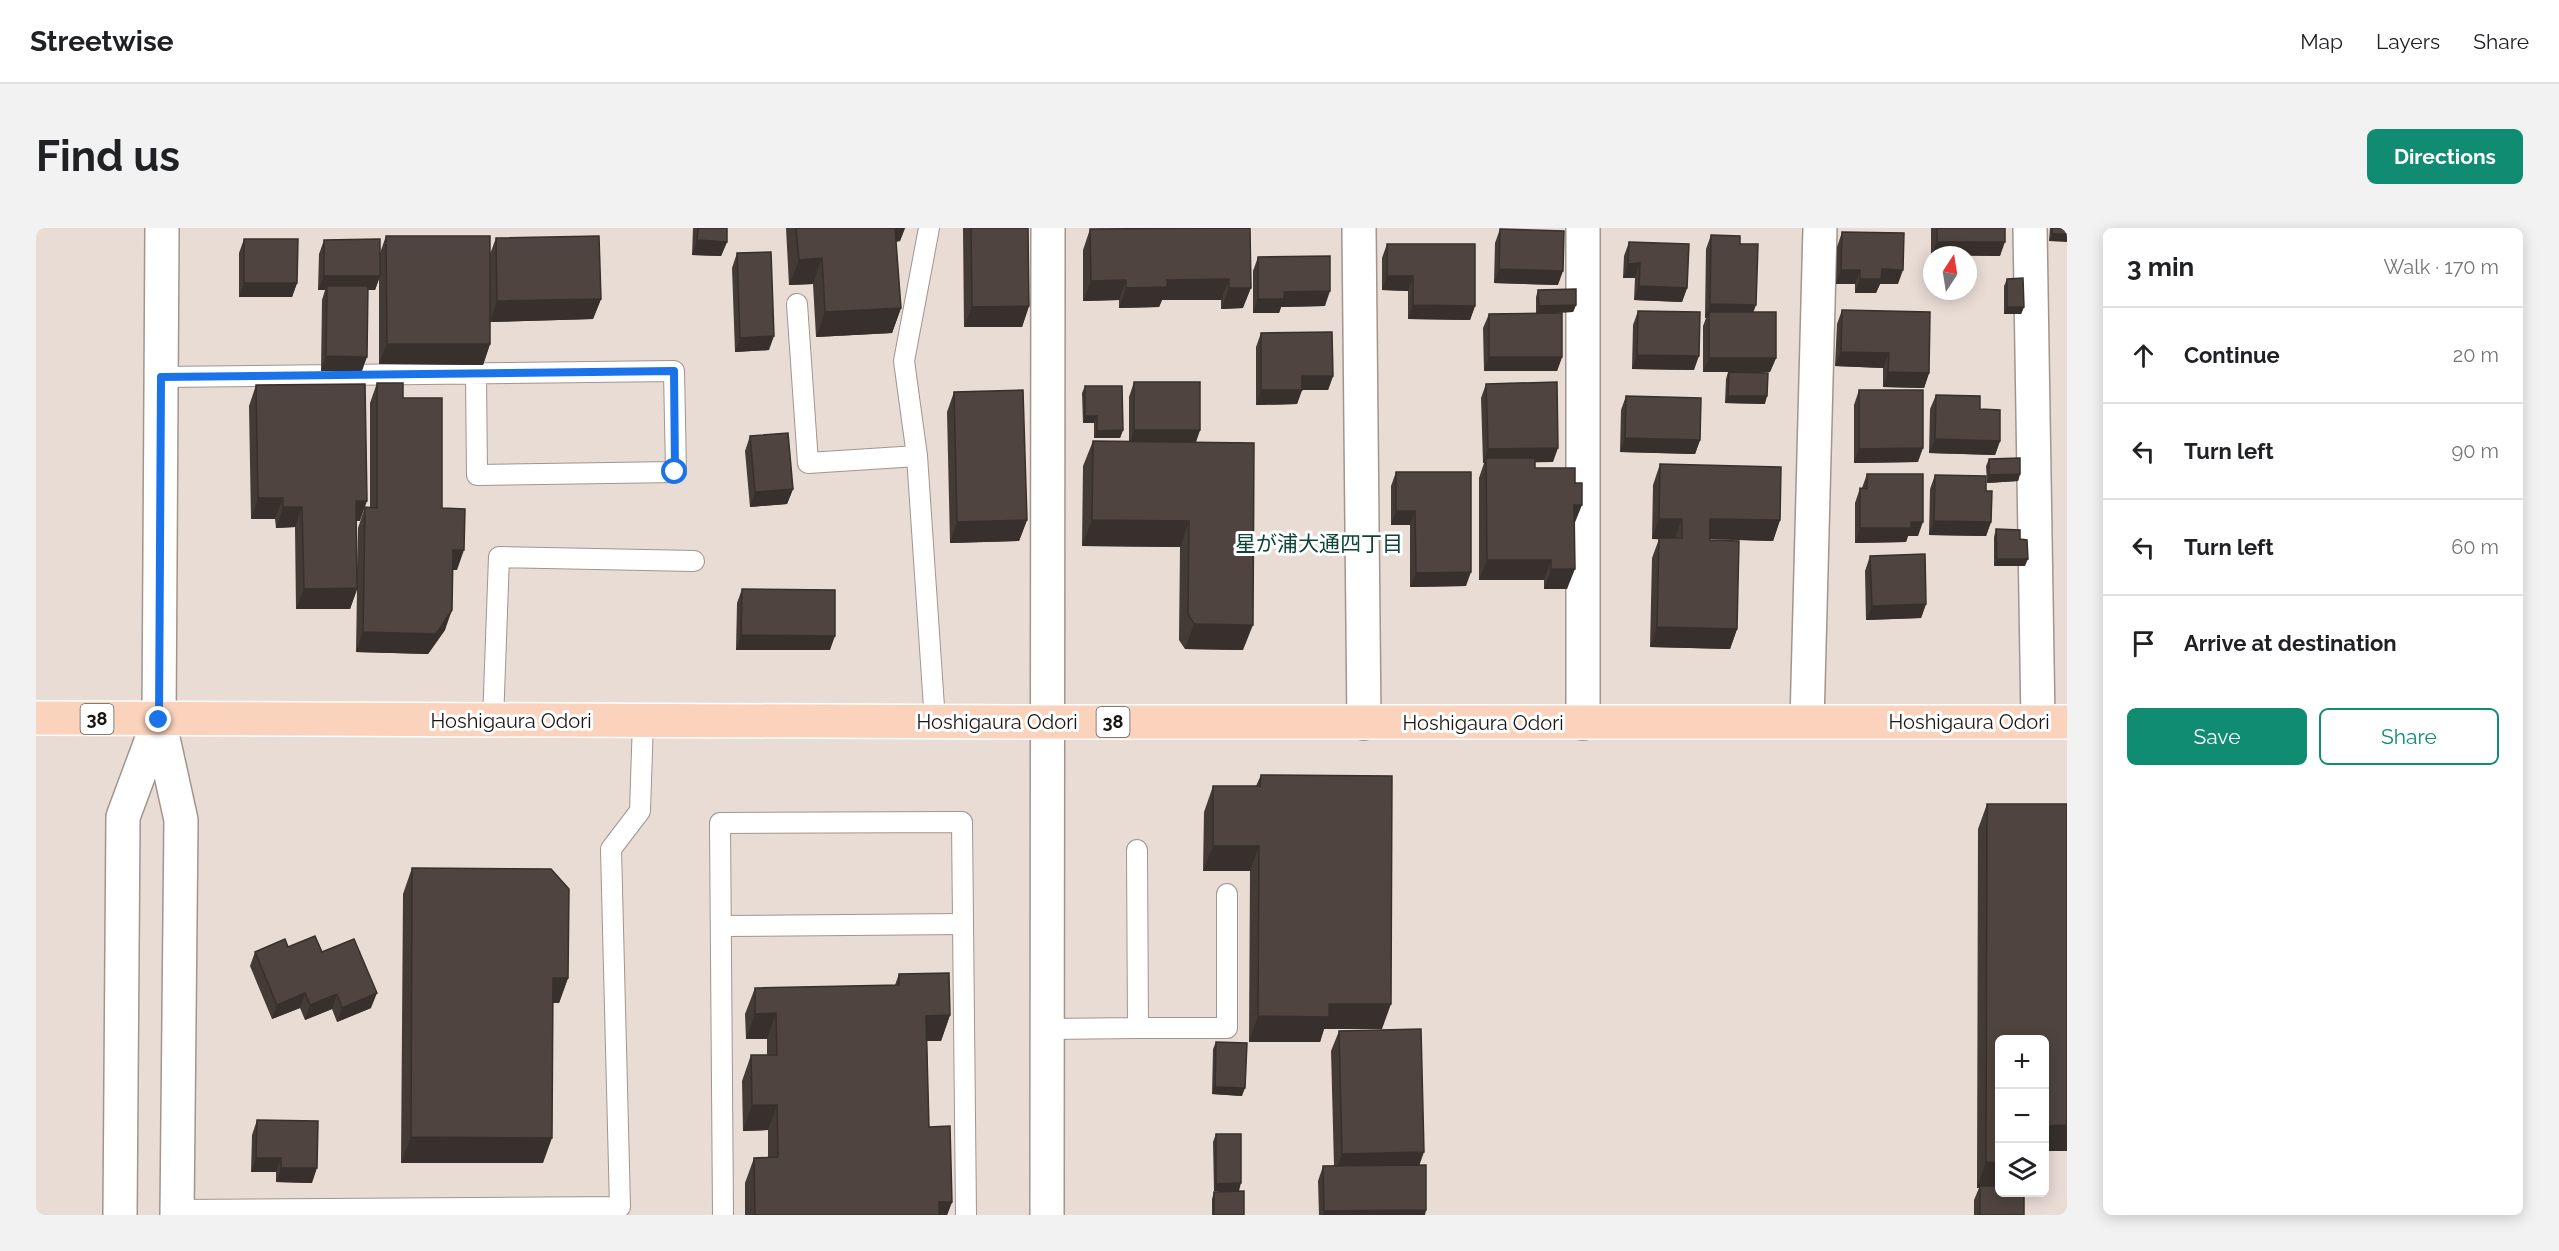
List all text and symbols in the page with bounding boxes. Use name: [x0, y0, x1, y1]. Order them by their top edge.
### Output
text: Streetwise: [30, 25, 174, 58]
text: Map: [2300, 29, 2343, 54]
text: Layers: [2376, 29, 2440, 54]
text: Share: [2473, 29, 2529, 54]
button: Directions: [2367, 129, 2523, 184]
text: Find us: [36, 132, 180, 181]
north arrow: [1923, 246, 1977, 300]
text: 3 min: [2127, 252, 2194, 282]
text: Walk · 170 m: [2383, 255, 2499, 279]
icon: ahead: [2127, 339, 2160, 372]
text: Continue: [2184, 342, 2280, 368]
text: 20 m: [2453, 343, 2499, 367]
icon: left: [2127, 435, 2160, 468]
text: Turn left: [2184, 438, 2274, 464]
text: 90 m: [2452, 439, 2499, 463]
route start: [661, 458, 687, 484]
district label: 星が浦大通四丁目: [1235, 531, 1403, 556]
icon: left: [2127, 531, 2160, 564]
text: Turn left: [2184, 534, 2274, 560]
text: 60 m: [2451, 535, 2499, 559]
icon: arrive: [2127, 627, 2160, 660]
text: Arrive at destination: [2184, 630, 2397, 656]
road number: 38: [80, 704, 114, 734]
route end: [145, 706, 171, 732]
road number: 38: [1096, 707, 1130, 737]
button: Save: [2127, 708, 2307, 765]
button: Share: [2319, 708, 2499, 765]
street label: Hoshigaura Odori: [430, 709, 592, 733]
street label: Hoshigaura Odori: [916, 710, 1078, 734]
street label: Hoshigaura Odori: [1888, 710, 2050, 734]
street label: Hoshigaura Odori: [1402, 711, 1564, 735]
map controls: [1995, 1035, 2049, 1197]
button: +: [1995, 1035, 2049, 1089]
button: −: [1995, 1089, 2049, 1143]
button: layers: [1995, 1143, 2049, 1197]

